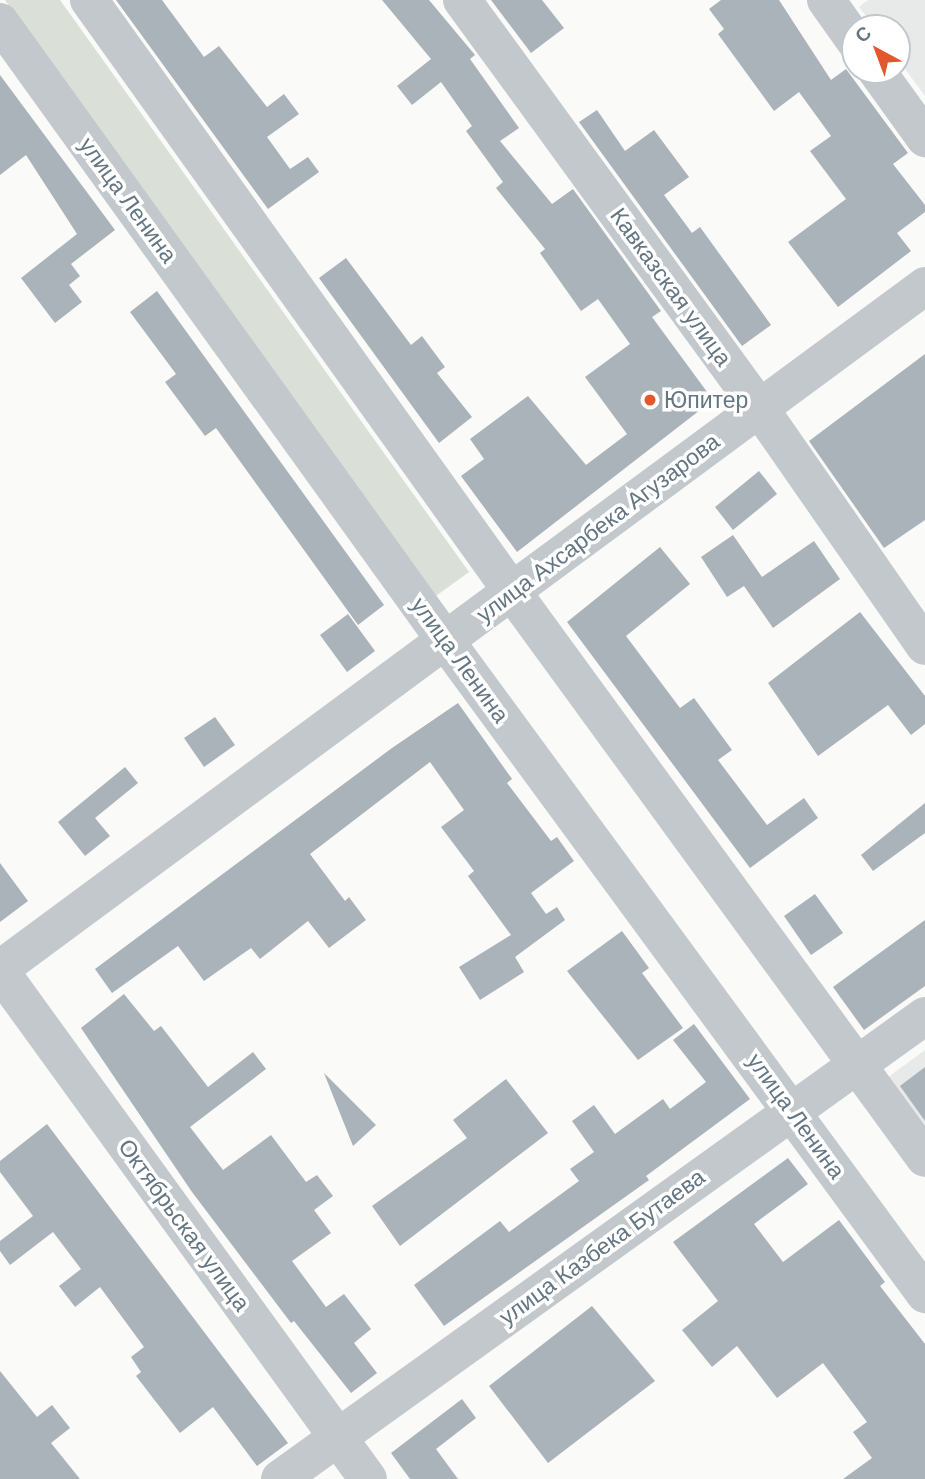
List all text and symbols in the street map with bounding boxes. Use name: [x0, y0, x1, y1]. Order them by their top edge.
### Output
north arrow: [841, 14, 911, 84]
text: С: [850, 20, 877, 48]
street label: улица Ленина: [73, 132, 183, 268]
street label: Кавказская улица: [604, 203, 738, 371]
place label: Юпитер: [664, 386, 748, 414]
marker: Юпитер: [642, 392, 658, 408]
street label: улица Ахсарбека Агузарова: [471, 428, 725, 628]
street label: улица Ленина: [405, 592, 515, 728]
street label: улица Ленина: [741, 1048, 851, 1184]
street label: Октябрьская улица: [112, 1134, 256, 1316]
street label: улица Казбека Бутаева: [494, 1163, 710, 1331]

